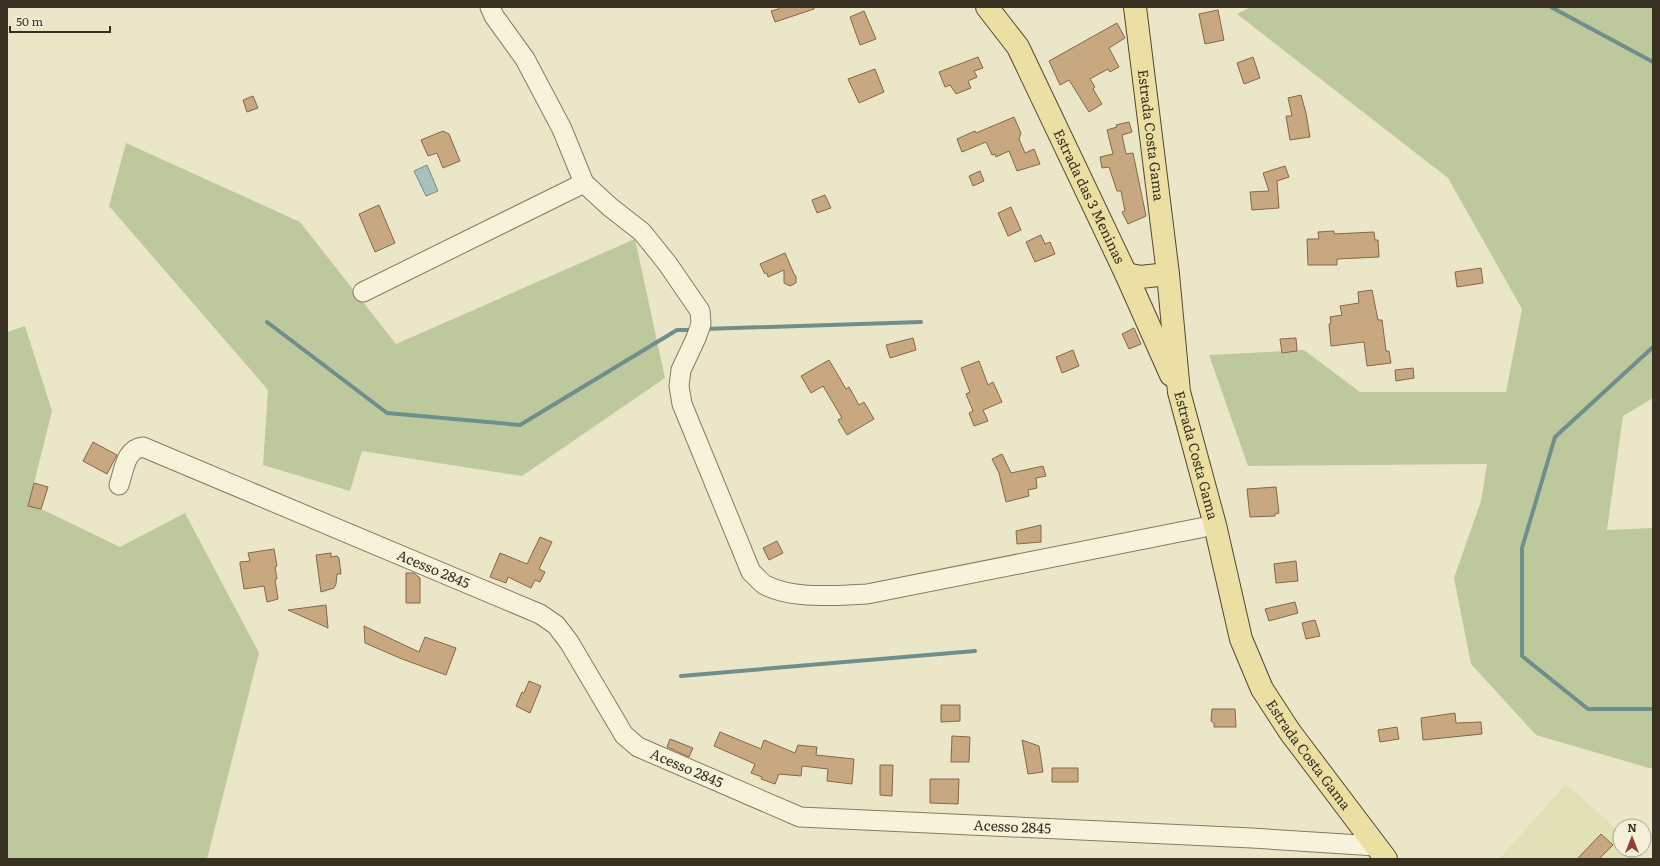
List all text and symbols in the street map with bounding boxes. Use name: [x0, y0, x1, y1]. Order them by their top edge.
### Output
scale bar: [10, 8, 110, 34]
text: 50 m: [16, 12, 43, 30]
street label: Estrada Costa Gama: [1134, 68, 1170, 202]
street label: Estrada das 3 Meninas: [1049, 125, 1131, 267]
street label: Estrada Costa Gama: [1170, 388, 1224, 522]
street label: Acesso 2845: [394, 544, 473, 592]
street label: Estrada Costa Gama: [1262, 695, 1357, 814]
street label: Acesso 2845: [647, 743, 727, 792]
street label: Acesso 2845: [973, 814, 1052, 838]
north arrow: [1612, 818, 1652, 858]
text: N: [1627, 819, 1637, 835]

